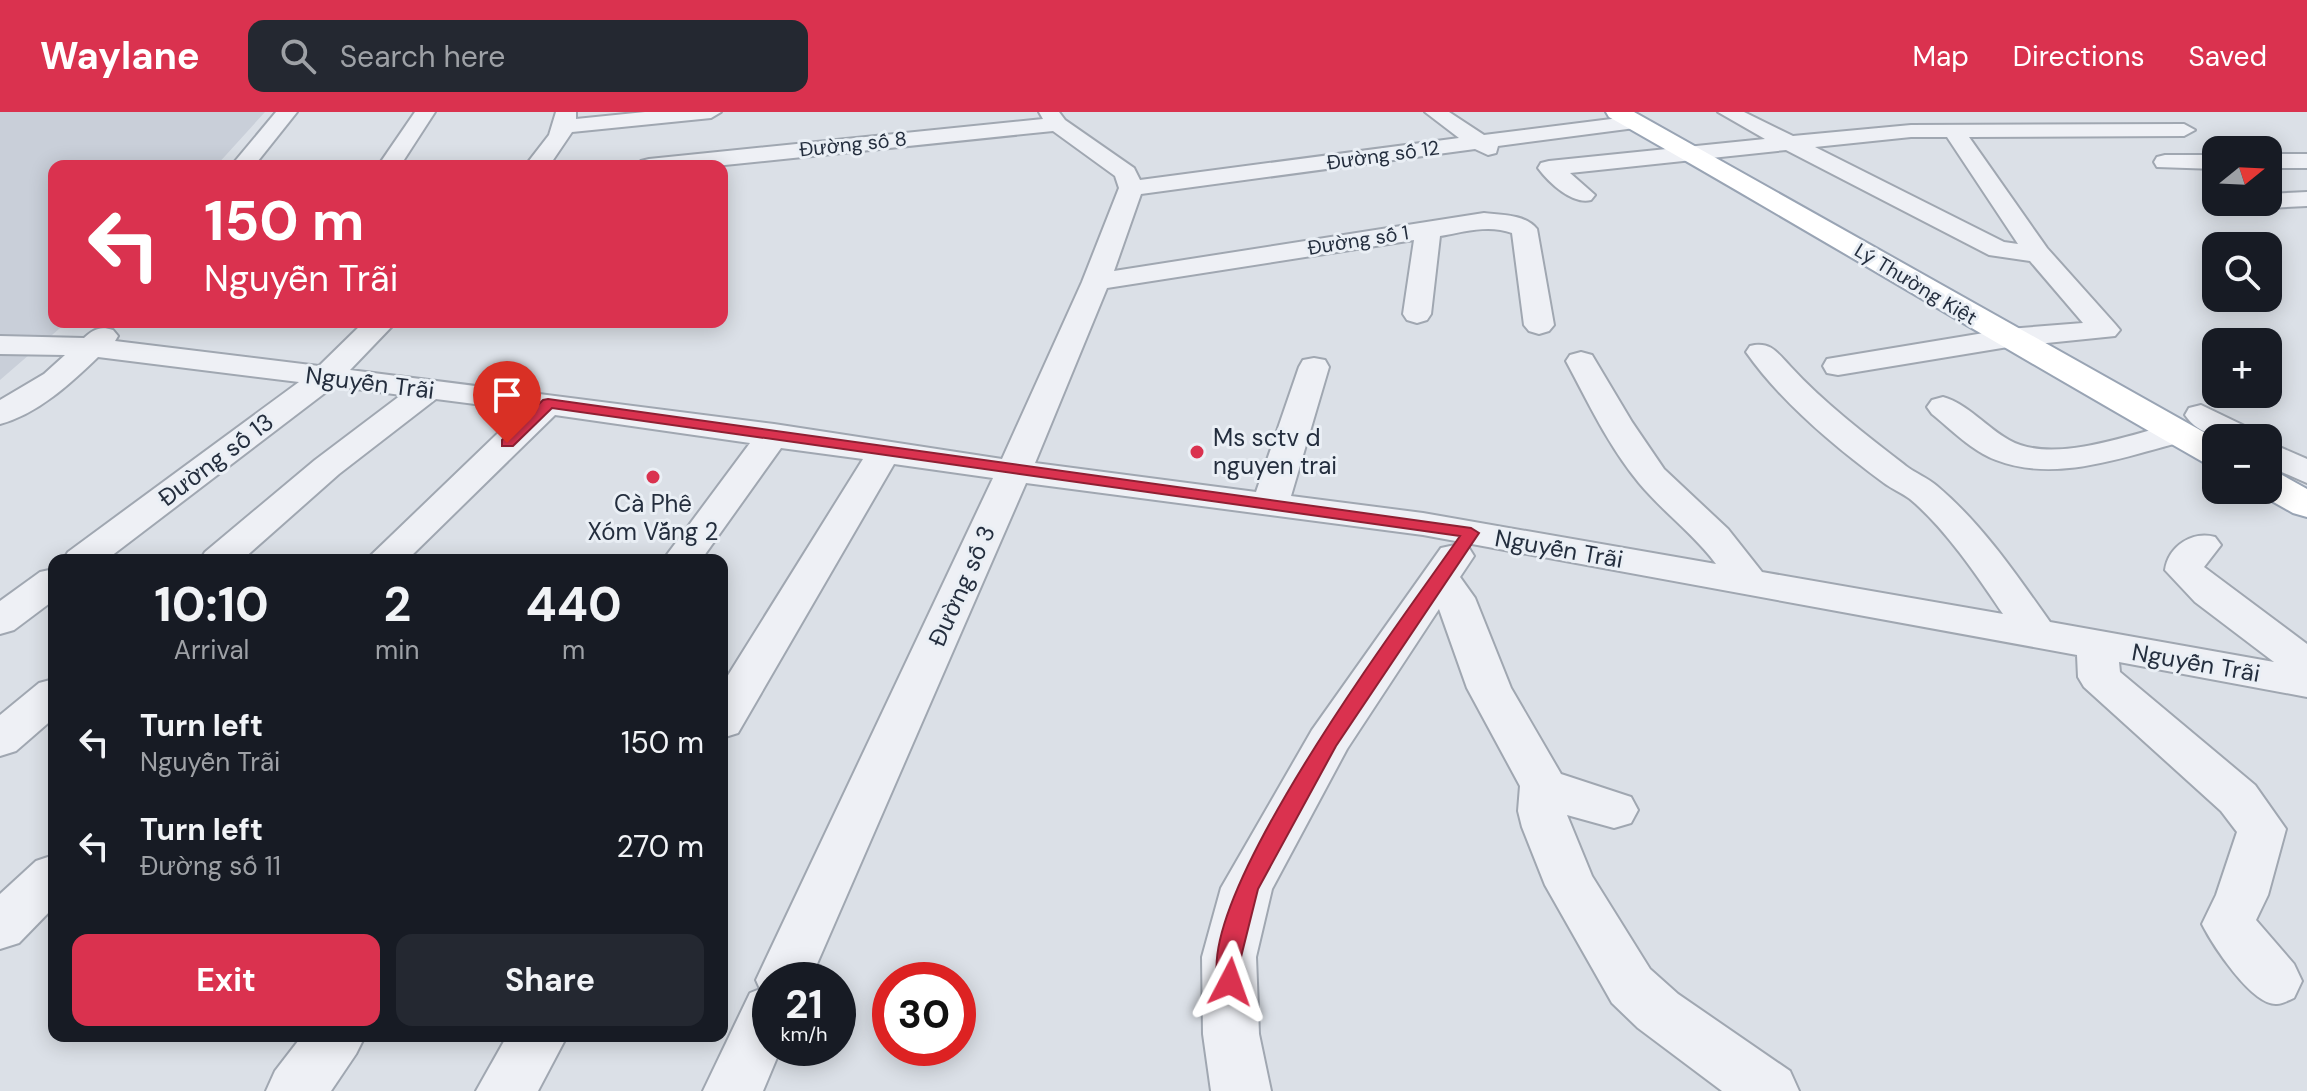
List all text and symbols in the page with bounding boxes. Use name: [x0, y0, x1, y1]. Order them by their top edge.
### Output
search box: [248, 20, 808, 92]
text: Waylane: [40, 31, 200, 81]
icon: search: [276, 34, 320, 78]
text: Search here: [340, 37, 505, 76]
text: Map: [1912, 38, 1969, 75]
text: Directions: [2013, 38, 2145, 75]
text: Saved: [2189, 38, 2267, 75]
street label: Đường số 8: [798, 125, 908, 163]
street label: Đường số 12: [1325, 134, 1441, 176]
north arrow: [2202, 136, 2282, 216]
map controls: [2202, 136, 2282, 504]
text: 150 m: [204, 184, 365, 257]
icon: left: [72, 192, 176, 296]
street label: Đường số 1: [1306, 219, 1410, 261]
button: search: [2202, 232, 2282, 312]
street label: Lý Thường Kiệt: [1850, 237, 1982, 331]
text: Nguyễn Trãi: [204, 255, 398, 302]
button: +: [2202, 328, 2282, 408]
street label: Nguyễn Trãi: [304, 359, 436, 406]
pin: [473, 361, 541, 443]
icon: arrive: [485, 373, 529, 417]
street label: Đường số 13: [152, 406, 280, 513]
place label: Ms sctv d nguyen trai: [1213, 422, 1337, 481]
button: −: [2202, 424, 2282, 504]
marker: Ms sctv d nguyen trai: [1188, 443, 1206, 461]
marker: Cà Phê Xóm Vắng 2: [644, 468, 662, 486]
place label: Cà Phê Xóm Vắng 2: [588, 488, 718, 547]
street label: Đường số 3: [921, 520, 1002, 651]
street label: Nguyễn Trãi: [1493, 522, 1626, 575]
text: 10:10: [154, 573, 269, 636]
text: 2: [383, 573, 411, 636]
text: 440: [526, 573, 622, 636]
text: Arrival: [174, 633, 249, 667]
text: min: [375, 633, 419, 667]
text: m: [562, 633, 585, 667]
street label: Nguyễn Trãi: [2130, 636, 2263, 689]
text: Turn left: [140, 706, 263, 745]
icon: left: [72, 720, 116, 764]
text: 150 m: [621, 723, 704, 762]
text: Nguyễn Trãi: [140, 745, 280, 779]
text: Turn left: [140, 810, 263, 849]
icon: left: [72, 824, 116, 868]
text: 270 m: [616, 827, 704, 866]
text: Đường số 11: [140, 849, 281, 883]
button: Exit: [72, 934, 380, 1026]
button: Share: [396, 934, 704, 1026]
position arrow: [1188, 940, 1272, 1024]
speed limit sign: 30: [872, 962, 976, 1066]
text: 21: [785, 978, 823, 1030]
text: km/h: [780, 1021, 828, 1047]

